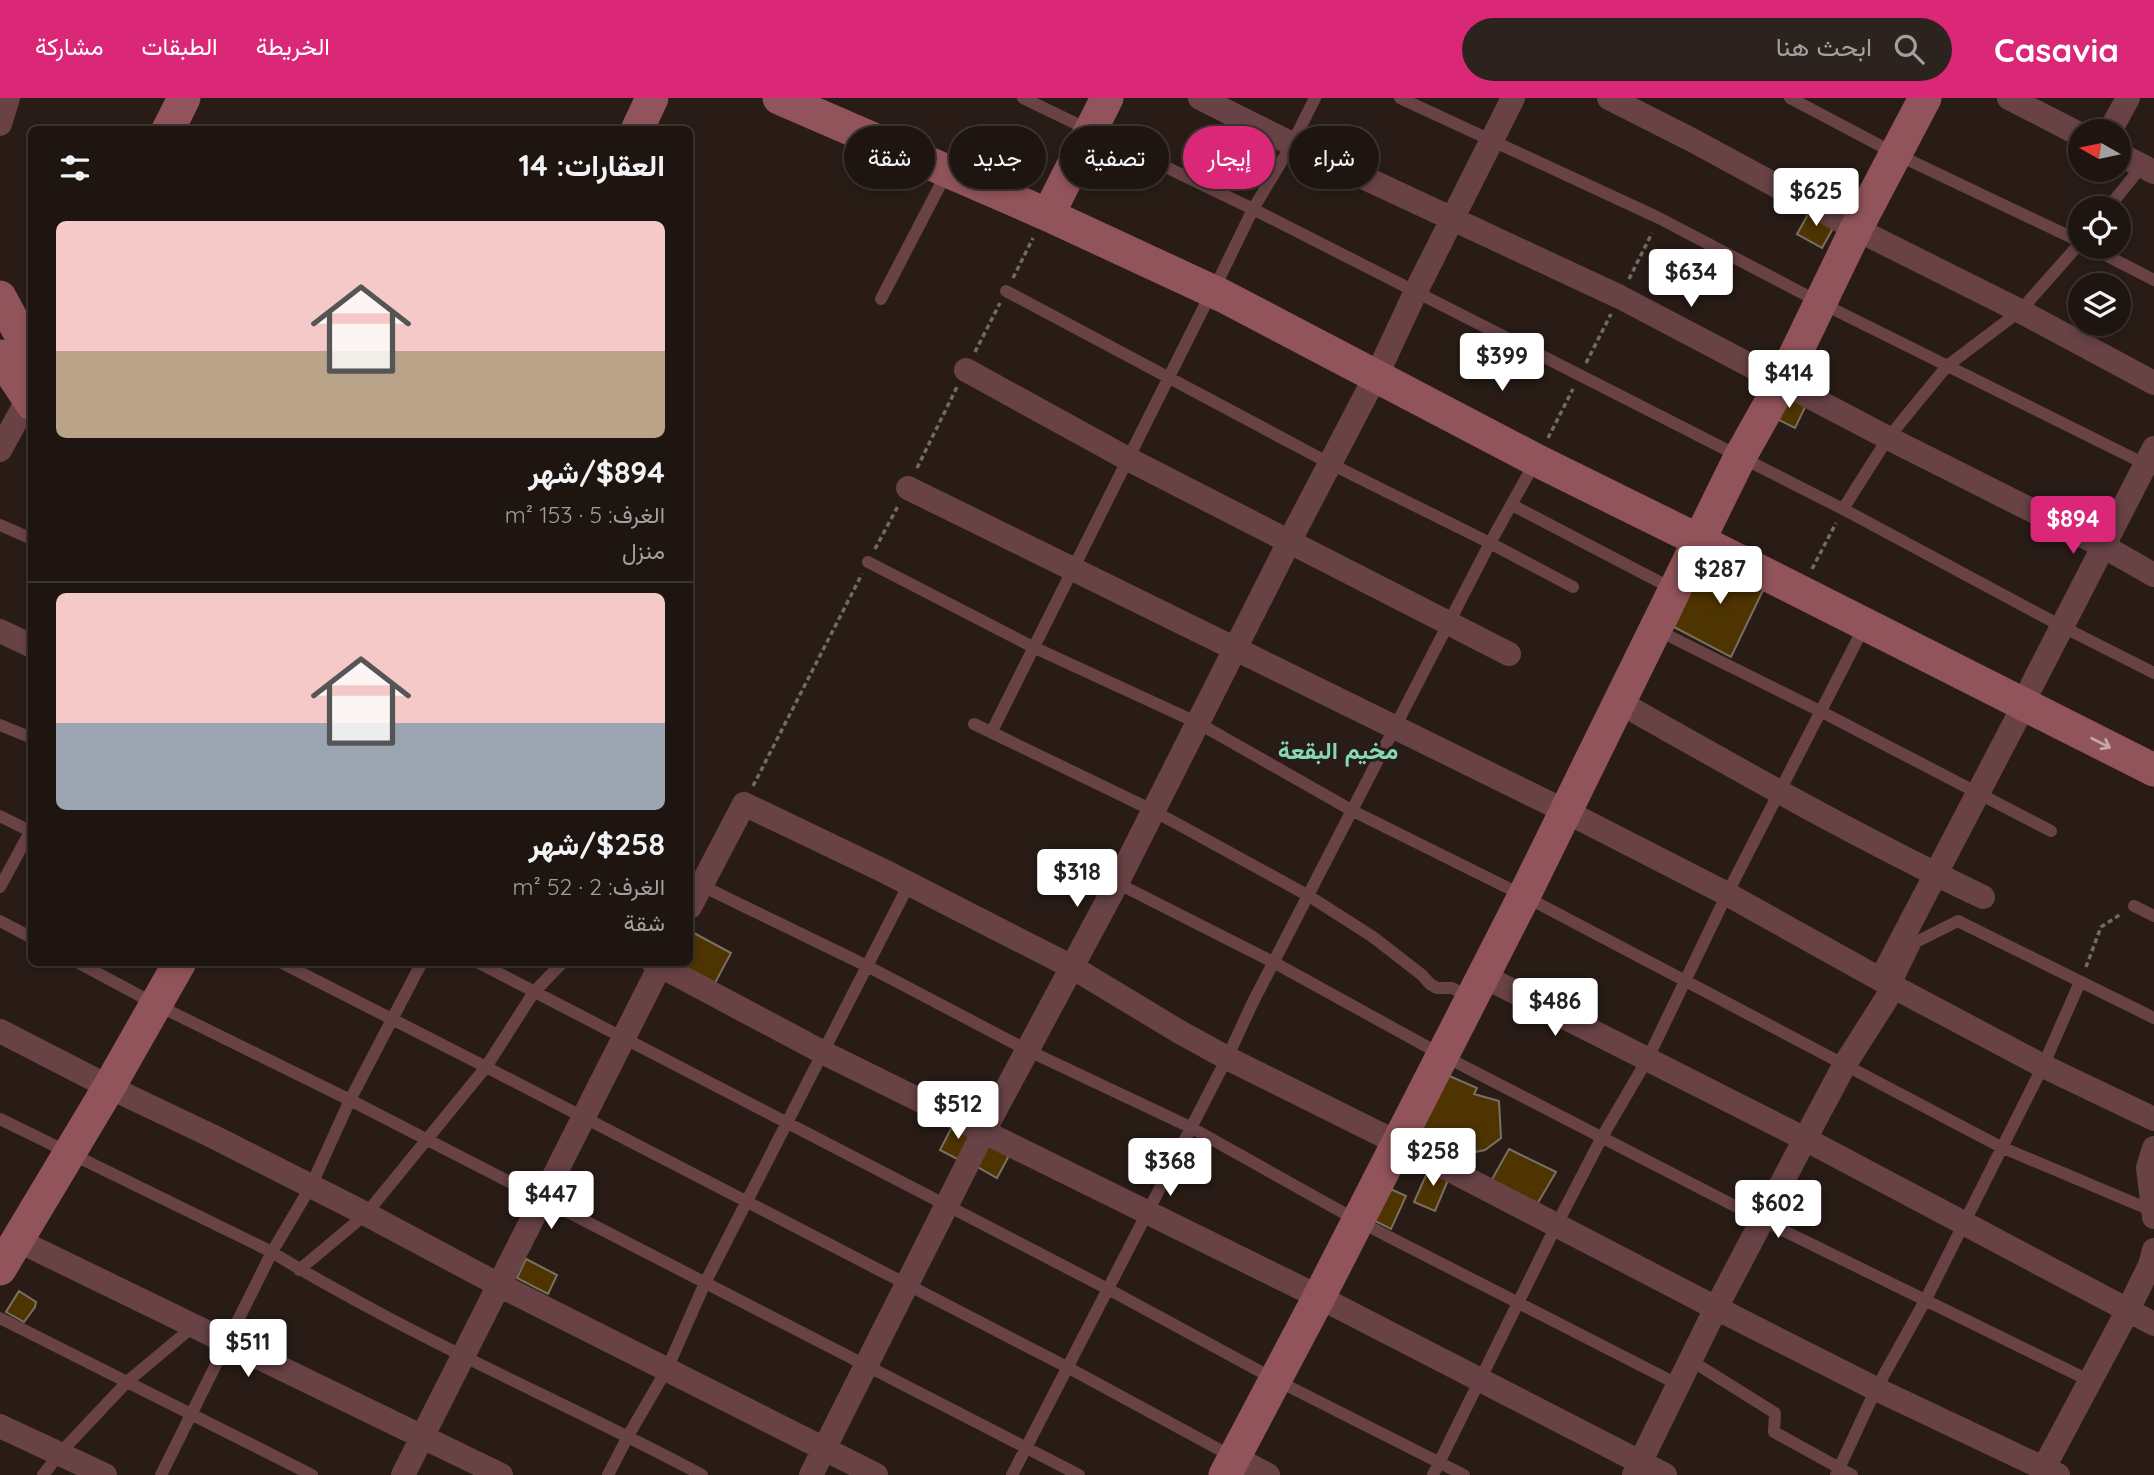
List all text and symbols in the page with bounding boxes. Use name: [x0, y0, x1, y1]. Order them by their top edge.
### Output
search box: [1462, 18, 1952, 81]
text: Casavia: [1994, 29, 2119, 70]
text: ابحث هنا: [1776, 30, 1872, 63]
icon: search: [1890, 30, 1928, 68]
text: مشاركة: [35, 31, 103, 61]
text: الطبقات: [141, 31, 218, 61]
text: الخريطة: [256, 31, 330, 61]
north arrow: [2068, 119, 2132, 182]
map controls: [2068, 119, 2131, 336]
chip: شقة: [844, 126, 935, 189]
chip: جديد: [949, 126, 1046, 189]
chip: تصفية: [1060, 126, 1169, 189]
chip: إيجار: [1183, 126, 1275, 189]
chip: شراء: [1289, 126, 1379, 189]
text: العقارات: 14: [519, 146, 665, 184]
icon: filters: [56, 149, 94, 187]
pin: $625: [1775, 169, 1857, 228]
text: $625: [1790, 176, 1842, 205]
button: locate: [2068, 196, 2131, 259]
pin: $634: [1650, 250, 1732, 309]
text: $634: [1665, 257, 1717, 286]
icon: home: [298, 266, 424, 392]
button: layers: [2068, 273, 2131, 336]
pin: $399: [1461, 334, 1543, 393]
text: $399: [1476, 341, 1528, 370]
pin: $414: [1748, 350, 1830, 410]
text: $414: [1764, 358, 1814, 387]
text: $894/شهر: [528, 453, 665, 491]
pin: $894: [2032, 496, 2114, 556]
text: الغرف: 5 · 153 m²: [505, 500, 665, 529]
text: $894: [2047, 504, 2099, 533]
text: منزل: [622, 536, 665, 565]
pin: $287: [1679, 546, 1761, 606]
text: $287: [1694, 554, 1746, 583]
icon: home: [298, 638, 424, 764]
district label: مخيم البقعة: [1278, 735, 1398, 767]
one-way arrow: [2090, 737, 2111, 751]
text: $258/شهر: [528, 825, 665, 863]
pin: $318: [1036, 850, 1118, 909]
text: $318: [1053, 857, 1101, 886]
text: الغرف: 2 · 52 m²: [512, 872, 665, 901]
text: شقة: [623, 908, 665, 937]
pin: $486: [1514, 978, 1596, 1038]
text: $486: [1529, 986, 1581, 1015]
pin: $512: [917, 1082, 999, 1141]
text: $512: [933, 1089, 983, 1118]
pin: $258: [1392, 1128, 1474, 1188]
text: $258: [1407, 1136, 1459, 1165]
pin: $368: [1129, 1138, 1211, 1198]
text: $368: [1144, 1146, 1196, 1175]
pin: $447: [510, 1172, 592, 1231]
text: $447: [525, 1179, 577, 1208]
pin: $602: [1737, 1180, 1819, 1240]
text: $602: [1751, 1188, 1805, 1217]
pin: $511: [207, 1320, 289, 1379]
text: $511: [226, 1327, 270, 1356]

